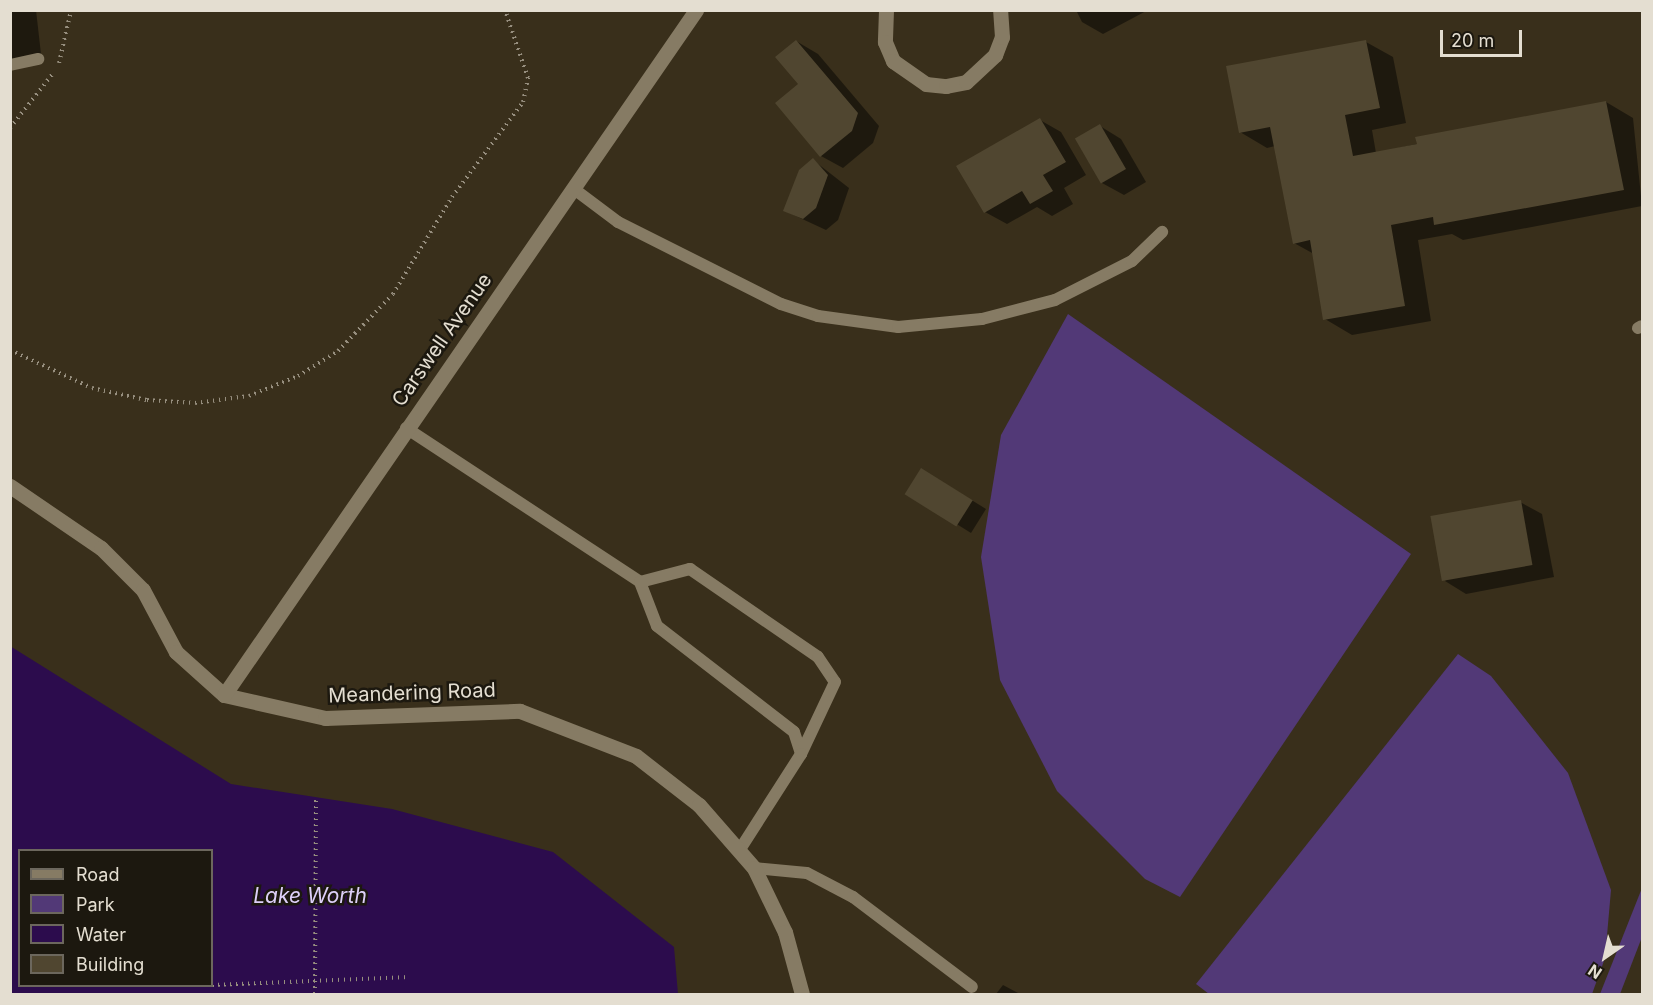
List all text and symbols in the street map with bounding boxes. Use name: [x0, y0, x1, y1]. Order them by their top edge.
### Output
scale bar: [1443, 18, 1526, 56]
text: 20 m: [1451, 30, 1494, 51]
street label: Carswell Avenue: [387, 269, 497, 411]
street label: Meandering Road: [328, 678, 496, 708]
legend: [18, 849, 213, 987]
text: Road: [76, 864, 119, 885]
water label: Lake Worth: [253, 883, 367, 909]
text: Park: [76, 894, 115, 915]
text: Water: [76, 924, 126, 945]
north arrow: [1575, 927, 1635, 987]
text: Building: [76, 954, 144, 975]
text: N: [1584, 960, 1606, 984]

